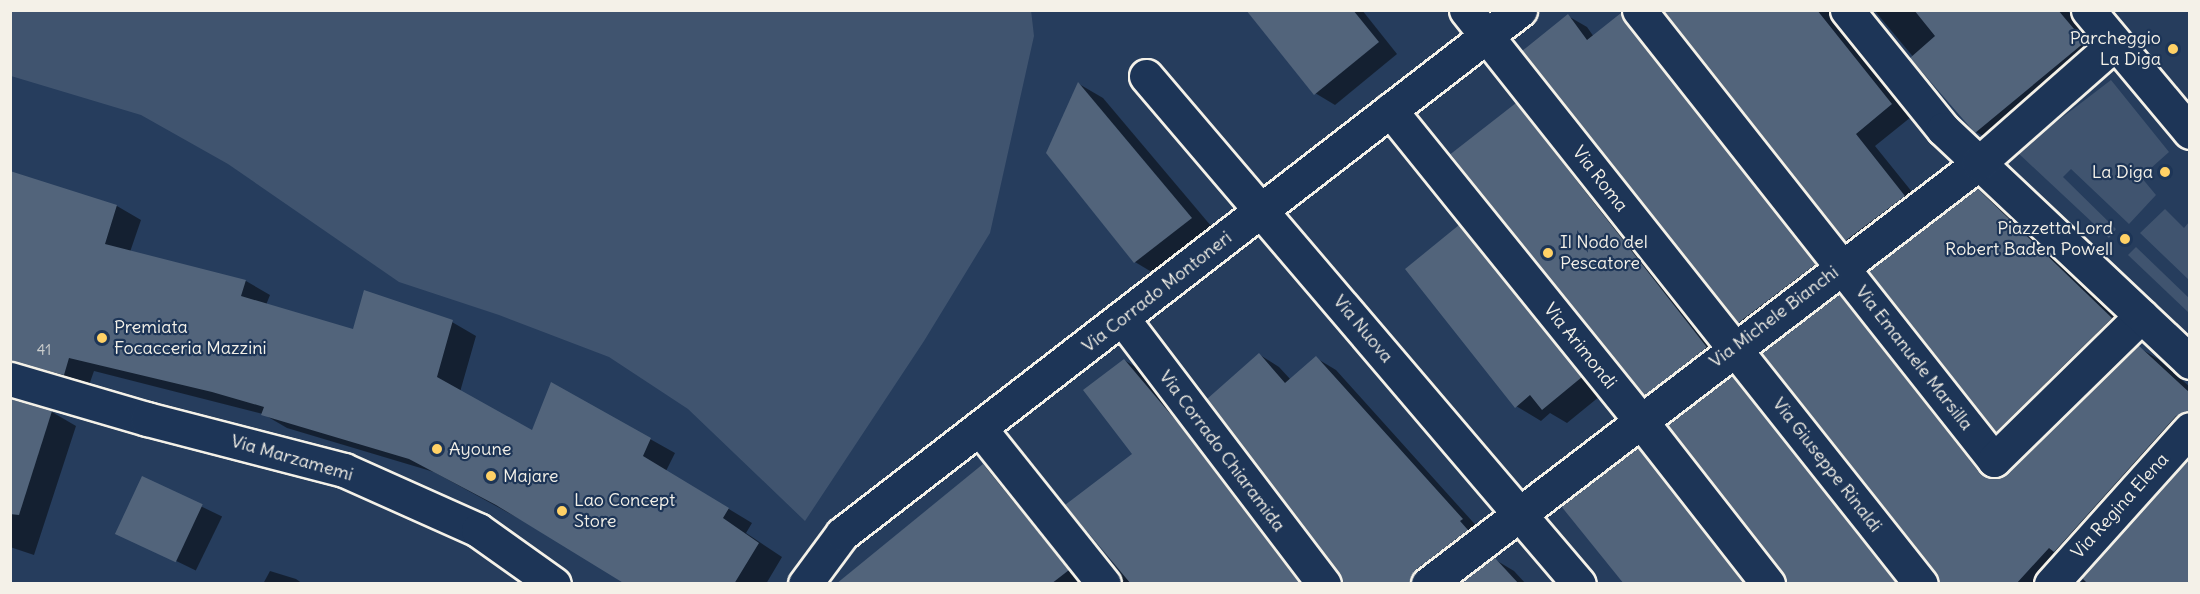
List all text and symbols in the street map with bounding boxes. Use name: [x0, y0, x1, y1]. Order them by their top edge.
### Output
place label: Parcheggio La Diga: [2070, 28, 2161, 70]
marker: Parcheggio La Diga: [2166, 42, 2180, 56]
street label: Via Roma: [1568, 142, 1632, 216]
place label: La Diga: [2092, 161, 2153, 183]
marker: La Diga: [2158, 165, 2172, 179]
place label: Piazzetta Lord Robert Baden Powell: [1945, 218, 2113, 260]
street label: Via Corrado Montoneri: [1078, 227, 1236, 357]
place label: Il Nodo del Pescatore: [1560, 232, 1648, 274]
marker: Piazzetta Lord Robert Baden Powell: [2118, 232, 2132, 246]
marker: Il Nodo del Pescatore: [1541, 246, 1555, 260]
street label: Via Michele Bianchi: [1705, 262, 1843, 372]
street label: Via Emanuele Marsilla: [1851, 281, 1977, 435]
street label: Via Nuova: [1328, 291, 1398, 367]
street label: Via Arimondi: [1539, 299, 1621, 393]
place label: Premiata Focacceria Mazzini: [114, 317, 267, 360]
marker: Premiata Focacceria Mazzini: [95, 331, 109, 345]
house number: 41: [37, 341, 51, 359]
street label: Via Corrado Chiaramida: [1154, 366, 1290, 536]
street label: Via Giuseppe Rinaldi: [1768, 393, 1886, 537]
street label: Via Marzamemi: [228, 430, 356, 486]
place label: Ayoune: [449, 438, 512, 460]
marker: Ayoune: [430, 442, 444, 456]
street label: Via Regina Elena: [2067, 449, 2173, 563]
place label: Majare: [503, 465, 559, 487]
marker: Majare: [484, 469, 498, 483]
place label: Lao Concept Store: [574, 490, 675, 532]
marker: Lao Concept Store: [555, 504, 569, 518]

